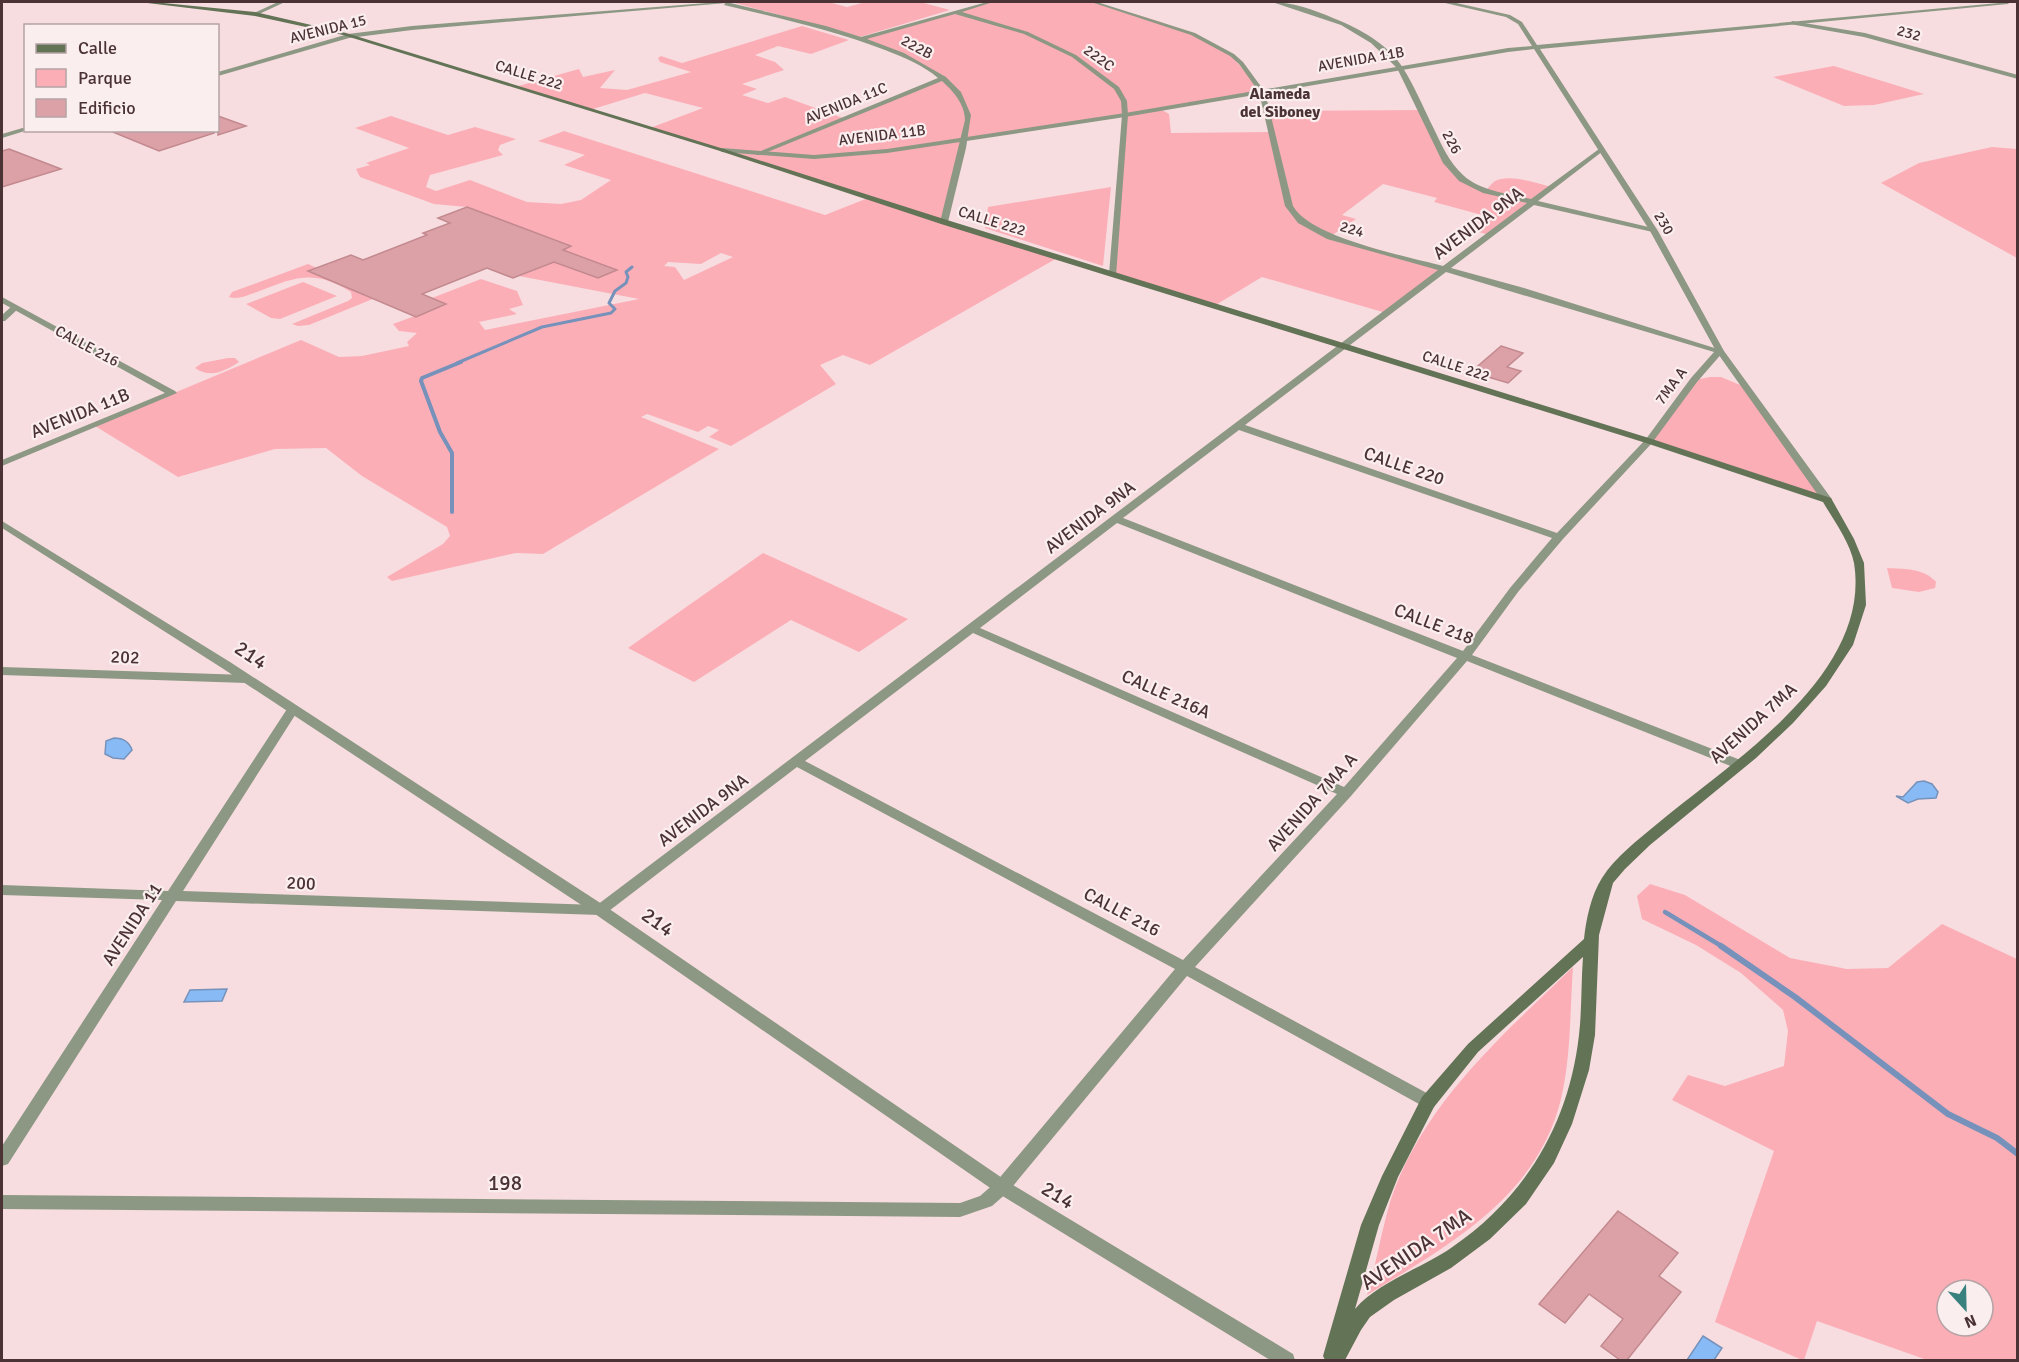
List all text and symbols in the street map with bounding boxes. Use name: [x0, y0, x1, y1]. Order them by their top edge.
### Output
street label: AVENIDA 15: [288, 11, 368, 47]
street label: 232: [1895, 21, 1923, 45]
legend: [24, 24, 219, 132]
street label: 222B: [898, 31, 936, 63]
text: Calle: [78, 37, 117, 59]
street label: 222C: [1080, 41, 1118, 75]
street label: AVENIDA 11B: [1316, 43, 1406, 75]
street label: CALLE 222: [493, 56, 565, 94]
text: Parque: [78, 67, 132, 89]
street label: AVENIDA 11C: [802, 78, 890, 128]
district label: Alameda del Siboney: [1240, 84, 1320, 122]
text: Edificio: [78, 97, 136, 119]
street label: AVENIDA 11B: [838, 121, 926, 149]
street label: 226: [1438, 127, 1466, 157]
street label: AVENIDA 9NA: [1428, 182, 1528, 264]
street label: CALLE 222: [956, 202, 1028, 240]
street label: 230: [1650, 208, 1678, 238]
street label: 224: [1338, 217, 1366, 241]
street label: CALLE 216: [52, 322, 122, 370]
street label: CALLE 222: [1420, 347, 1492, 385]
street label: 7MA A: [1651, 364, 1691, 408]
street label: AVENIDA 11B: [27, 383, 133, 443]
street label: CALLE 220: [1361, 442, 1447, 490]
street label: AVENIDA 9NA: [1040, 476, 1140, 558]
street label: CALLE 218: [1391, 599, 1477, 649]
street label: 214: [230, 635, 272, 675]
street label: 202: [110, 645, 140, 669]
street label: CALLE 216A: [1118, 665, 1214, 723]
street label: AVENIDA 7MA: [1705, 678, 1801, 768]
street label: AVENIDA 7MA A: [1262, 748, 1362, 856]
street label: AVENIDA 9NA: [653, 769, 753, 851]
street label: 200: [286, 871, 316, 895]
street label: AVENIDA 11: [97, 879, 167, 969]
street label: CALLE 216: [1080, 883, 1164, 941]
street label: 214: [637, 902, 679, 942]
street label: 198: [488, 1170, 522, 1196]
street label: 214: [1037, 1175, 1079, 1215]
street label: AVENIDA 7MA: [1356, 1202, 1476, 1296]
north arrow: [1935, 1278, 1995, 1338]
text: N: [1961, 1310, 1979, 1332]

